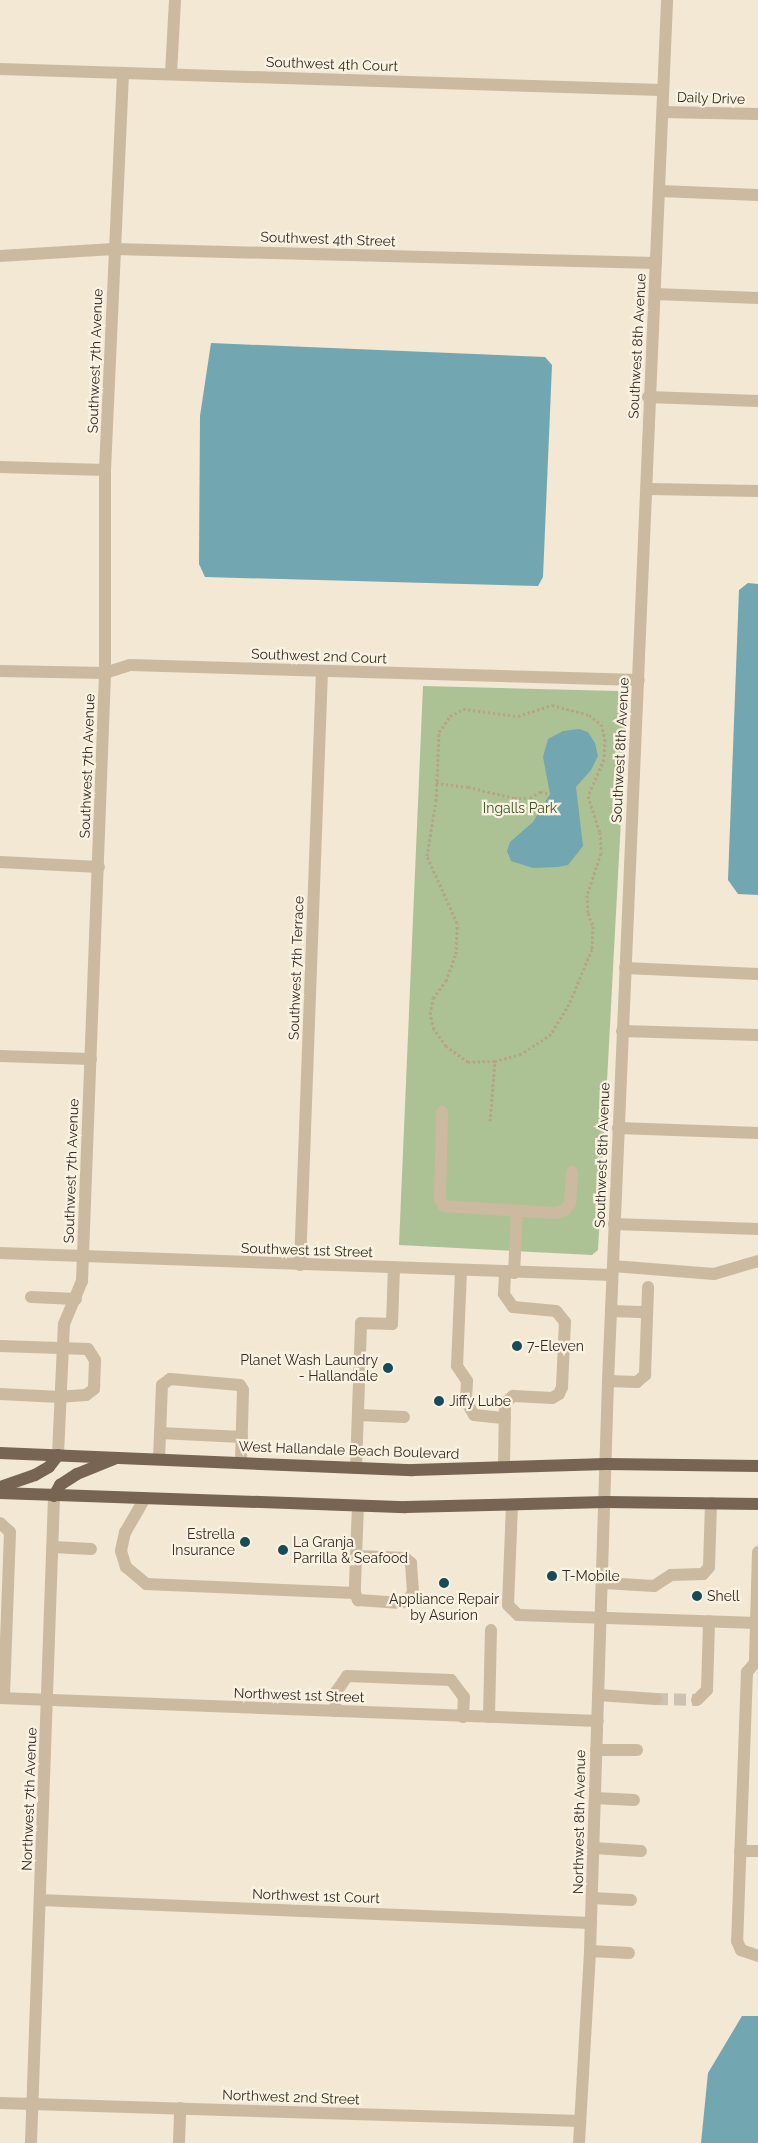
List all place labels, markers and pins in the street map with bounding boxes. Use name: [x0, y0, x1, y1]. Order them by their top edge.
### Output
place label: 7-Eleven: [527, 1338, 584, 1354]
marker: 7-Eleven: [511, 1340, 523, 1352]
place label: Planet Wash Laundry - Hallandale: [240, 1352, 378, 1384]
marker: Planet Wash Laundry - Hallandale: [382, 1362, 394, 1374]
place label: Jiffy Lube: [449, 1393, 511, 1409]
marker: Jiffy Lube: [433, 1395, 445, 1407]
place label: Estrella Insurance: [172, 1526, 235, 1558]
place label: La Granja Parrilla & Seafood: [293, 1534, 408, 1566]
marker: Estrella Insurance: [239, 1536, 251, 1548]
marker: La Granja Parrilla & Seafood: [277, 1544, 289, 1556]
place label: T-Mobile: [562, 1568, 620, 1584]
marker: T-Mobile: [546, 1570, 558, 1582]
marker: Appliance Repair by Asurion: [438, 1577, 450, 1589]
place label: Shell: [707, 1588, 739, 1604]
marker: Shell: [691, 1590, 703, 1602]
place label: Appliance Repair by Asurion: [389, 1591, 499, 1624]

